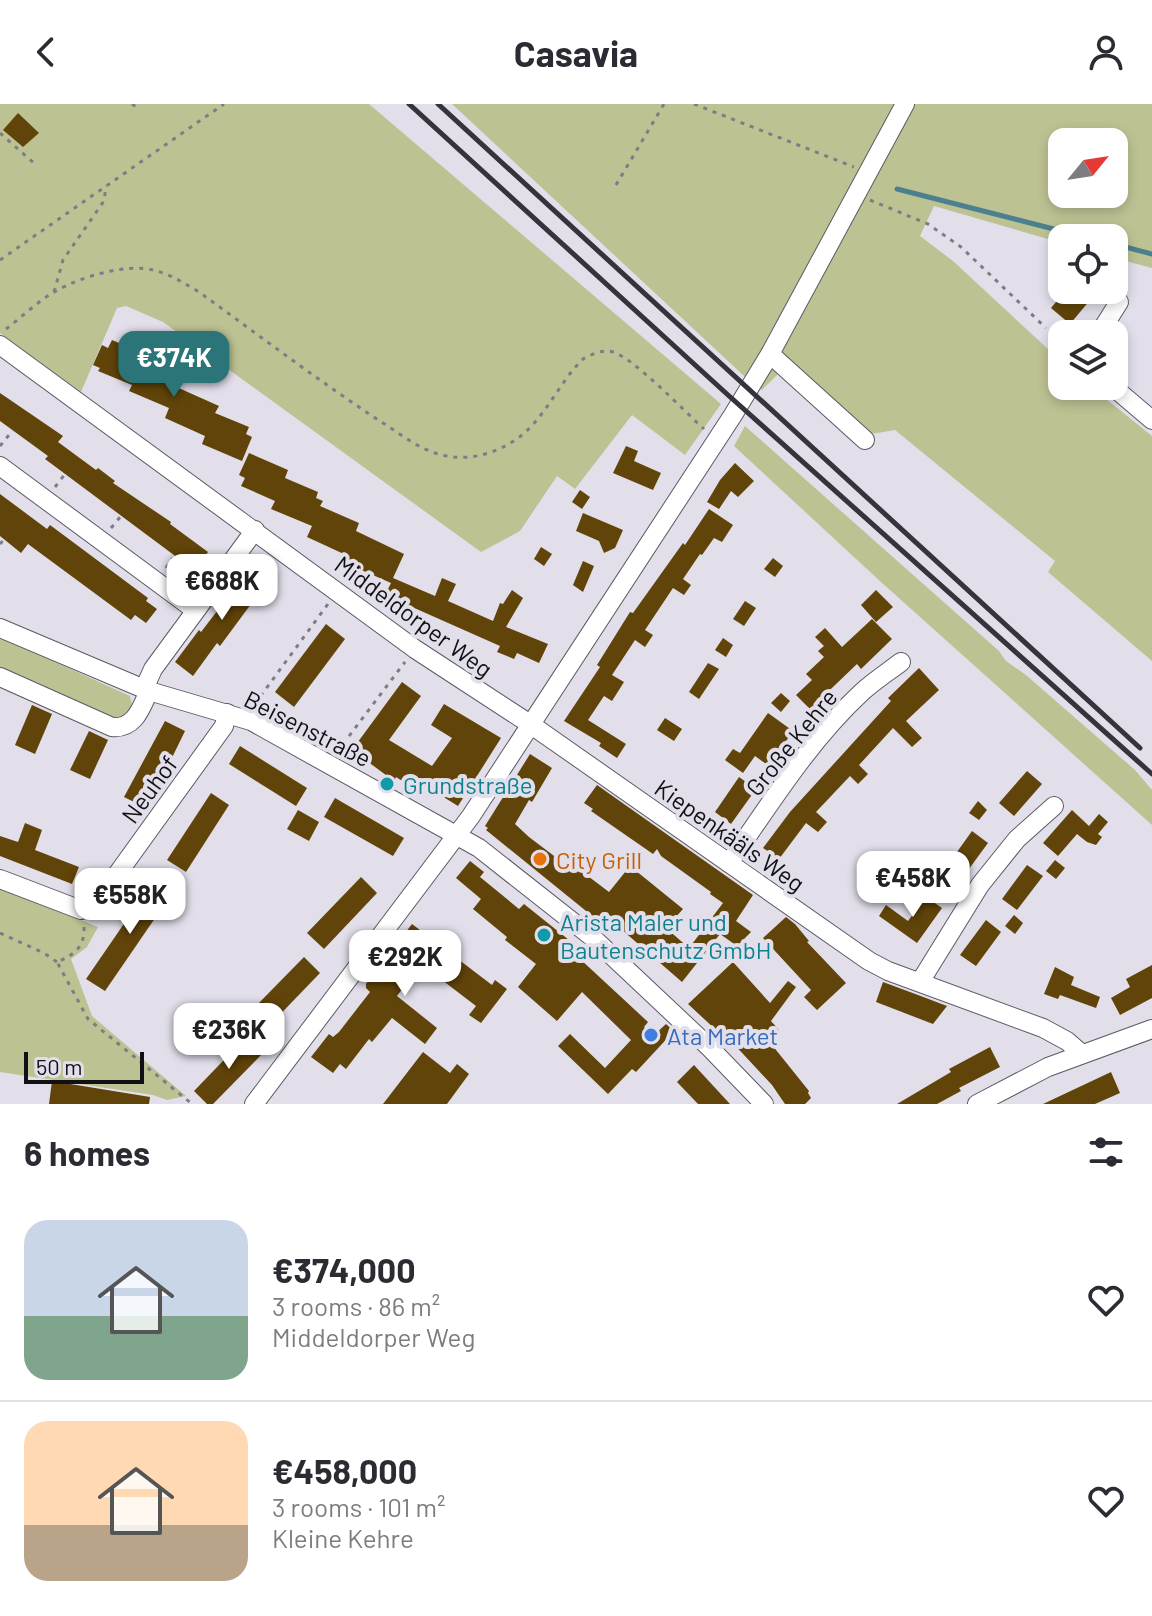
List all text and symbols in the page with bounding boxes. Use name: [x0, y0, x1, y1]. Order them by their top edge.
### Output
icon: back: [24, 30, 68, 74]
icon: person: [1084, 30, 1128, 74]
text: Casavia: [514, 31, 638, 74]
north arrow: [1048, 128, 1128, 208]
map controls: [1048, 128, 1128, 400]
button: locate: [1048, 224, 1128, 304]
button: layers: [1048, 320, 1128, 400]
pin: €374K: [118, 331, 230, 399]
text: €374K: [136, 341, 212, 372]
street label: Middeldorper Weg: [330, 549, 498, 683]
pin: €688K: [166, 554, 278, 622]
text: €688K: [185, 564, 259, 595]
street label: Große Kehre: [739, 683, 843, 801]
street label: Beisenstraße: [240, 684, 376, 772]
street label: Neuhof: [115, 750, 183, 828]
place label: Grundstraße: [403, 770, 533, 799]
street label: Kiepenkääls Weg: [650, 773, 810, 897]
marker: Grundstraße: [378, 775, 396, 793]
place label: City Grill: [556, 845, 642, 874]
marker: City Grill: [531, 850, 549, 868]
pin: €458K: [857, 851, 969, 919]
text: €458K: [875, 861, 951, 892]
pin: €558K: [74, 868, 186, 936]
text: €558K: [93, 878, 167, 909]
place label: Arista Maler und Bautenschutz GmbH: [560, 907, 772, 964]
marker: Arista Maler und Bautenschutz GmbH: [535, 926, 553, 944]
pin: €292K: [349, 930, 461, 998]
text: €292K: [367, 940, 443, 971]
pin: €236K: [173, 1003, 285, 1071]
text: €236K: [192, 1013, 266, 1044]
place label: Ata Market: [667, 1021, 778, 1050]
marker: Ata Market: [642, 1026, 660, 1044]
scale bar: [24, 1048, 144, 1084]
text: 50 m: [36, 1053, 82, 1079]
icon: filters: [1084, 1130, 1128, 1174]
text: 6 homes: [24, 1132, 150, 1173]
text: €374,000: [272, 1249, 416, 1290]
icon: home: [88, 1252, 184, 1348]
icon: heart: [1084, 1278, 1128, 1322]
text: 3 rooms · 86 m²: [272, 1290, 440, 1321]
text: Middeldorper Weg: [272, 1321, 475, 1352]
text: €458,000: [272, 1450, 417, 1491]
icon: home: [88, 1453, 184, 1549]
icon: heart: [1084, 1479, 1128, 1523]
text: 3 rooms · 101 m²: [272, 1491, 445, 1522]
text: Kleine Kehre: [272, 1522, 414, 1553]

